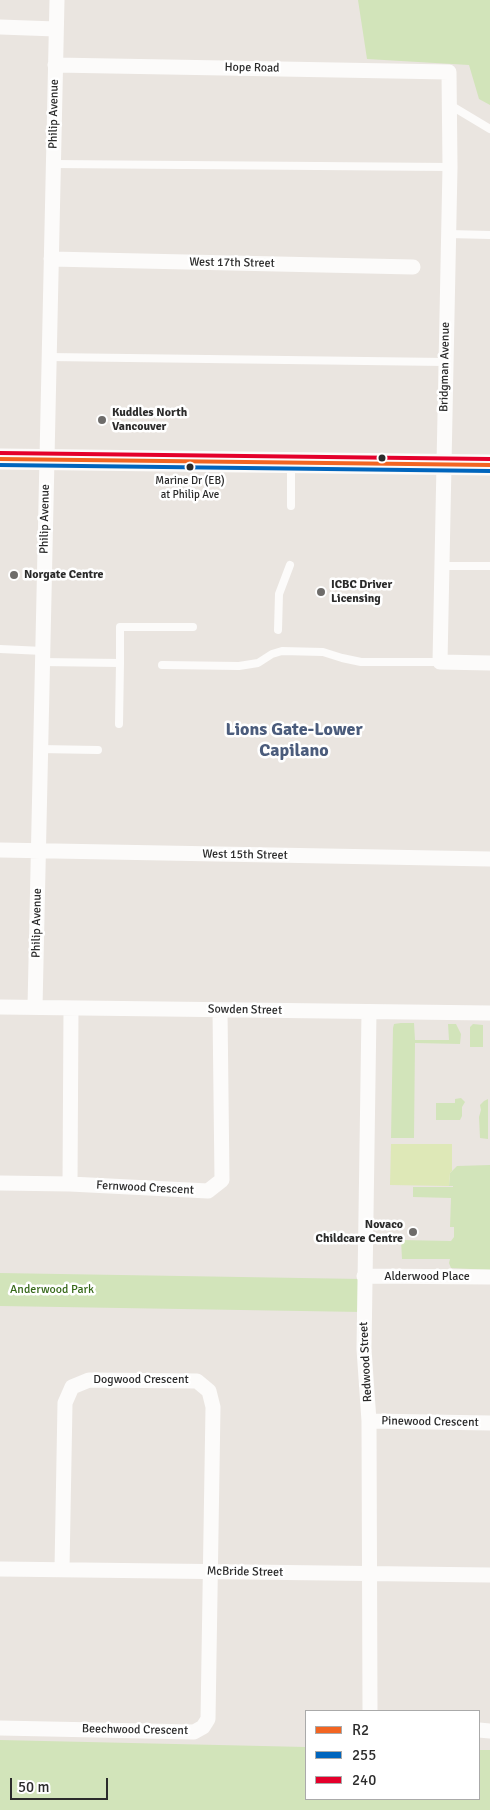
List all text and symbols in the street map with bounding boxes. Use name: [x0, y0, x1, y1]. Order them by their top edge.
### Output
street label: Hope Road: [224, 60, 280, 76]
street label: Philip Avenue: [46, 79, 62, 149]
street label: West 17th Street: [189, 255, 275, 271]
street label: Bridgman Avenue: [437, 322, 453, 412]
place label: Kuddles North Vancouver: [112, 406, 187, 434]
marker: Kuddles North Vancouver: [96, 414, 108, 426]
unlabelled marker: [377, 453, 387, 463]
marker: Marine Dr (EB) at Philip Ave: [185, 462, 195, 472]
place label: Marine Dr (EB) at Philip Ave: [155, 474, 225, 500]
street label: Philip Avenue: [37, 484, 53, 554]
place label: Norgate Centre: [24, 568, 104, 582]
marker: Norgate Centre: [8, 569, 20, 581]
place label: ICBC Driver Licensing: [331, 578, 392, 606]
marker: ICBC Driver Licensing: [315, 586, 327, 598]
district label: Lions Gate-Lower Capilano: [225, 719, 363, 762]
street label: West 15th Street: [202, 847, 288, 863]
street label: Philip Avenue: [29, 888, 45, 958]
street label: Sowden Street: [208, 1002, 282, 1018]
street label: Fernwood Crescent: [96, 1178, 194, 1198]
place label: Novaco Childcare Centre: [316, 1218, 403, 1246]
marker: Novaco Childcare Centre: [407, 1226, 419, 1238]
street label: Alderwood Place: [384, 1270, 470, 1284]
park label: Anderwood Park: [10, 1283, 94, 1297]
street label: Redwood Street: [357, 1321, 375, 1403]
street label: Dogwood Crescent: [93, 1373, 189, 1387]
street label: Pinewood Crescent: [381, 1414, 479, 1430]
street label: McBride Street: [207, 1564, 283, 1580]
legend: [305, 1710, 480, 1800]
text: R2: [352, 1721, 369, 1739]
street label: Beechwood Crescent: [82, 1722, 188, 1738]
text: 255: [352, 1746, 376, 1764]
scale bar: [12, 1768, 110, 1800]
text: 240: [352, 1771, 376, 1789]
text: 50 m: [18, 1778, 49, 1796]

